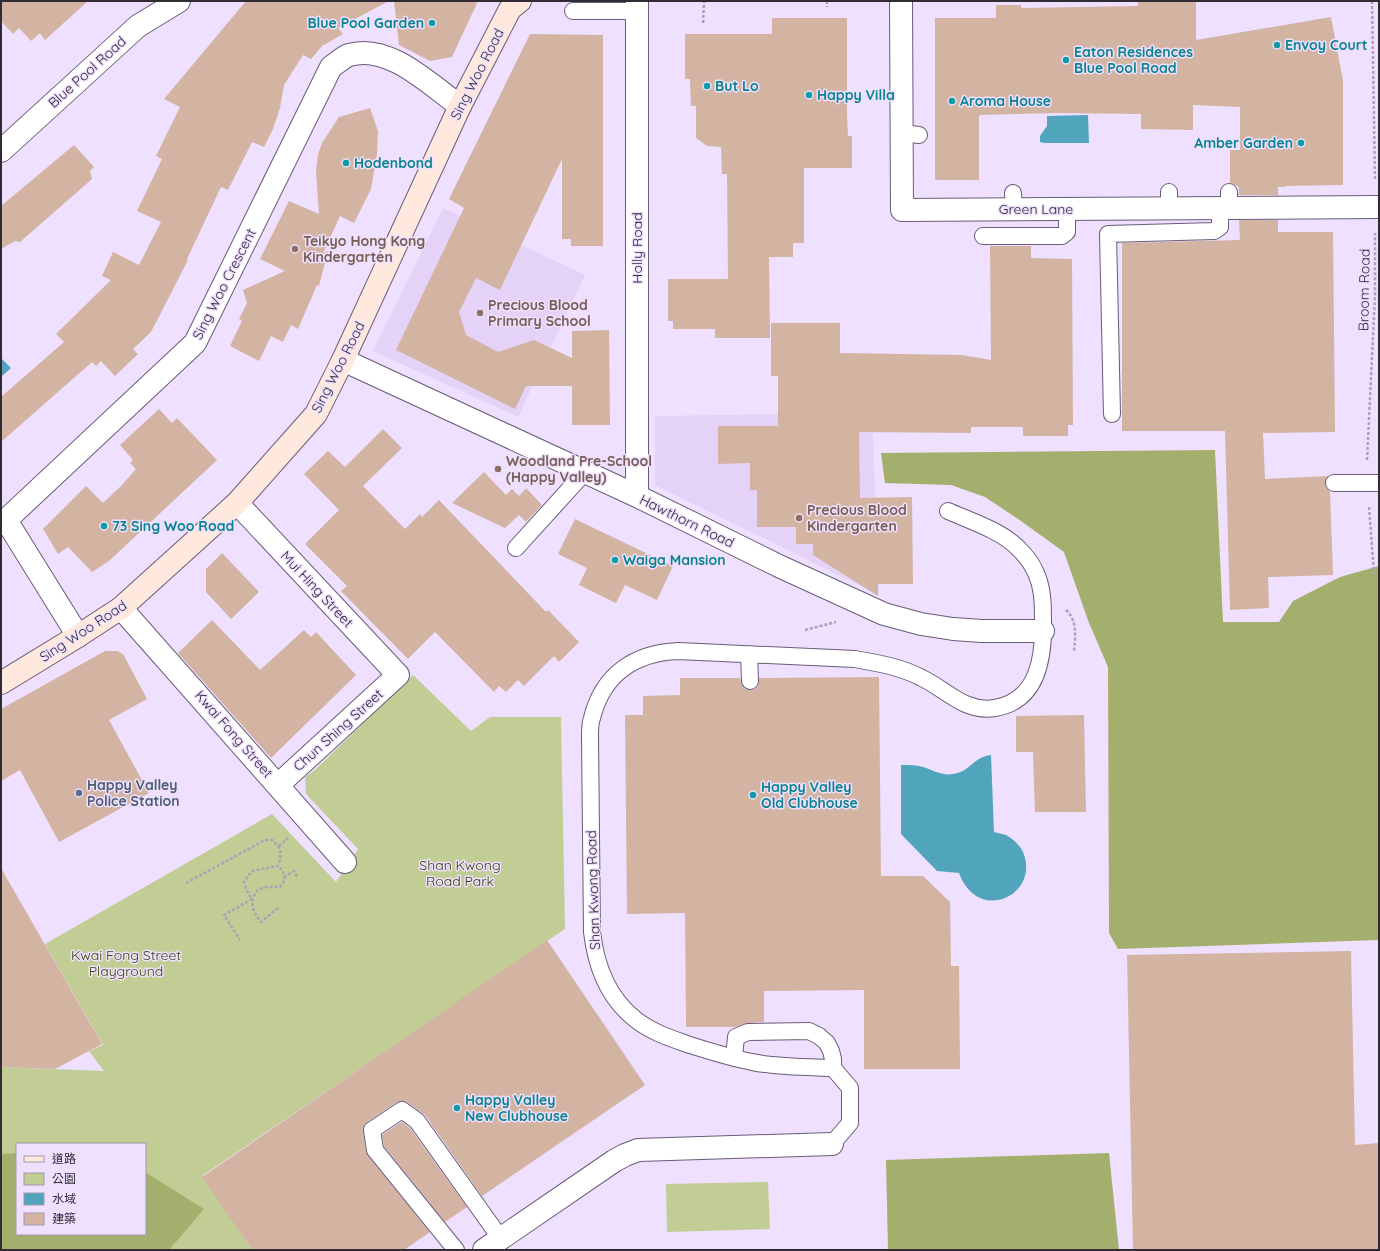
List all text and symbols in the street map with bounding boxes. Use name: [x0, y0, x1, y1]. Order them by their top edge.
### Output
place label: Blue Pool Garden: [307, 14, 424, 32]
marker: Blue Pool Garden: [427, 18, 437, 28]
street label: Sing Woo Road: [446, 25, 508, 123]
street label: Blue Pool Road: [44, 32, 130, 112]
place label: Envoy Court: [1285, 36, 1368, 54]
marker: Envoy Court: [1272, 40, 1282, 50]
place label: Eaton Residences Blue Pool Road: [1074, 43, 1193, 77]
marker: Eaton Residences Blue Pool Road: [1061, 55, 1071, 65]
place label: But Lo: [715, 77, 759, 95]
marker: But Lo: [702, 81, 712, 91]
place label: Happy Villa: [817, 86, 895, 104]
marker: Happy Villa: [804, 90, 814, 100]
place label: Aroma House: [960, 92, 1051, 110]
marker: Aroma House: [947, 96, 957, 106]
place label: Amber Garden: [1194, 134, 1293, 152]
marker: Amber Garden: [1296, 138, 1306, 148]
place label: Hodenbond: [354, 154, 433, 172]
marker: Hodenbond: [341, 158, 351, 168]
street label: Green Lane: [999, 200, 1073, 218]
street label: Holly Road: [628, 212, 646, 284]
street label: Sing Woo Crescent: [188, 225, 260, 343]
place label: Teikyo Hong Kong Kindergarten: [303, 232, 425, 266]
marker: Teikyo Hong Kong Kindergarten: [290, 244, 300, 254]
street label: Broom Road: [1354, 249, 1374, 331]
place label: Precious Blood Primary School: [488, 296, 591, 330]
marker: Precious Blood Primary School: [475, 308, 485, 318]
street label: Sing Woo Road: [307, 318, 369, 416]
place label: Woodland Pre-School (Happy Valley): [506, 452, 652, 486]
marker: Woodland Pre-School (Happy Valley): [493, 464, 503, 474]
street label: Hawthorn Road: [637, 490, 737, 552]
place label: Precious Blood Kindergarten: [807, 501, 907, 535]
marker: Precious Blood Kindergarten: [794, 513, 804, 523]
place label: 73 Sing Woo Road: [112, 517, 234, 535]
marker: 73 Sing Woo Road: [99, 521, 109, 531]
street label: Mui Hing Street: [277, 547, 357, 631]
place label: Waiga Mansion: [623, 551, 725, 569]
marker: Waiga Mansion: [610, 555, 620, 565]
street label: Sing Woo Road: [36, 596, 130, 666]
street label: Chun Shing Street: [289, 685, 387, 775]
street label: Kwai Fong Street: [191, 686, 277, 782]
place label: Happy Valley Police Station: [87, 776, 180, 810]
place label: Happy Valley Old Clubhouse: [761, 778, 858, 812]
marker: Happy Valley Police Station: [74, 788, 84, 798]
marker: Happy Valley Old Clubhouse: [748, 790, 758, 800]
street label: Shan Kwong Road: [582, 830, 604, 950]
park label: Shan Kwong Road Park: [419, 856, 501, 890]
park label: Kwai Fong Street Playground: [71, 946, 181, 980]
place label: Happy Valley New Clubhouse: [465, 1091, 568, 1125]
marker: Happy Valley New Clubhouse: [452, 1103, 462, 1113]
legend: [16, 1143, 146, 1235]
text: 道路: [52, 1151, 76, 1166]
text: 公園: [52, 1171, 76, 1186]
text: 水域: [52, 1191, 76, 1206]
text: 建築: [52, 1211, 76, 1226]

